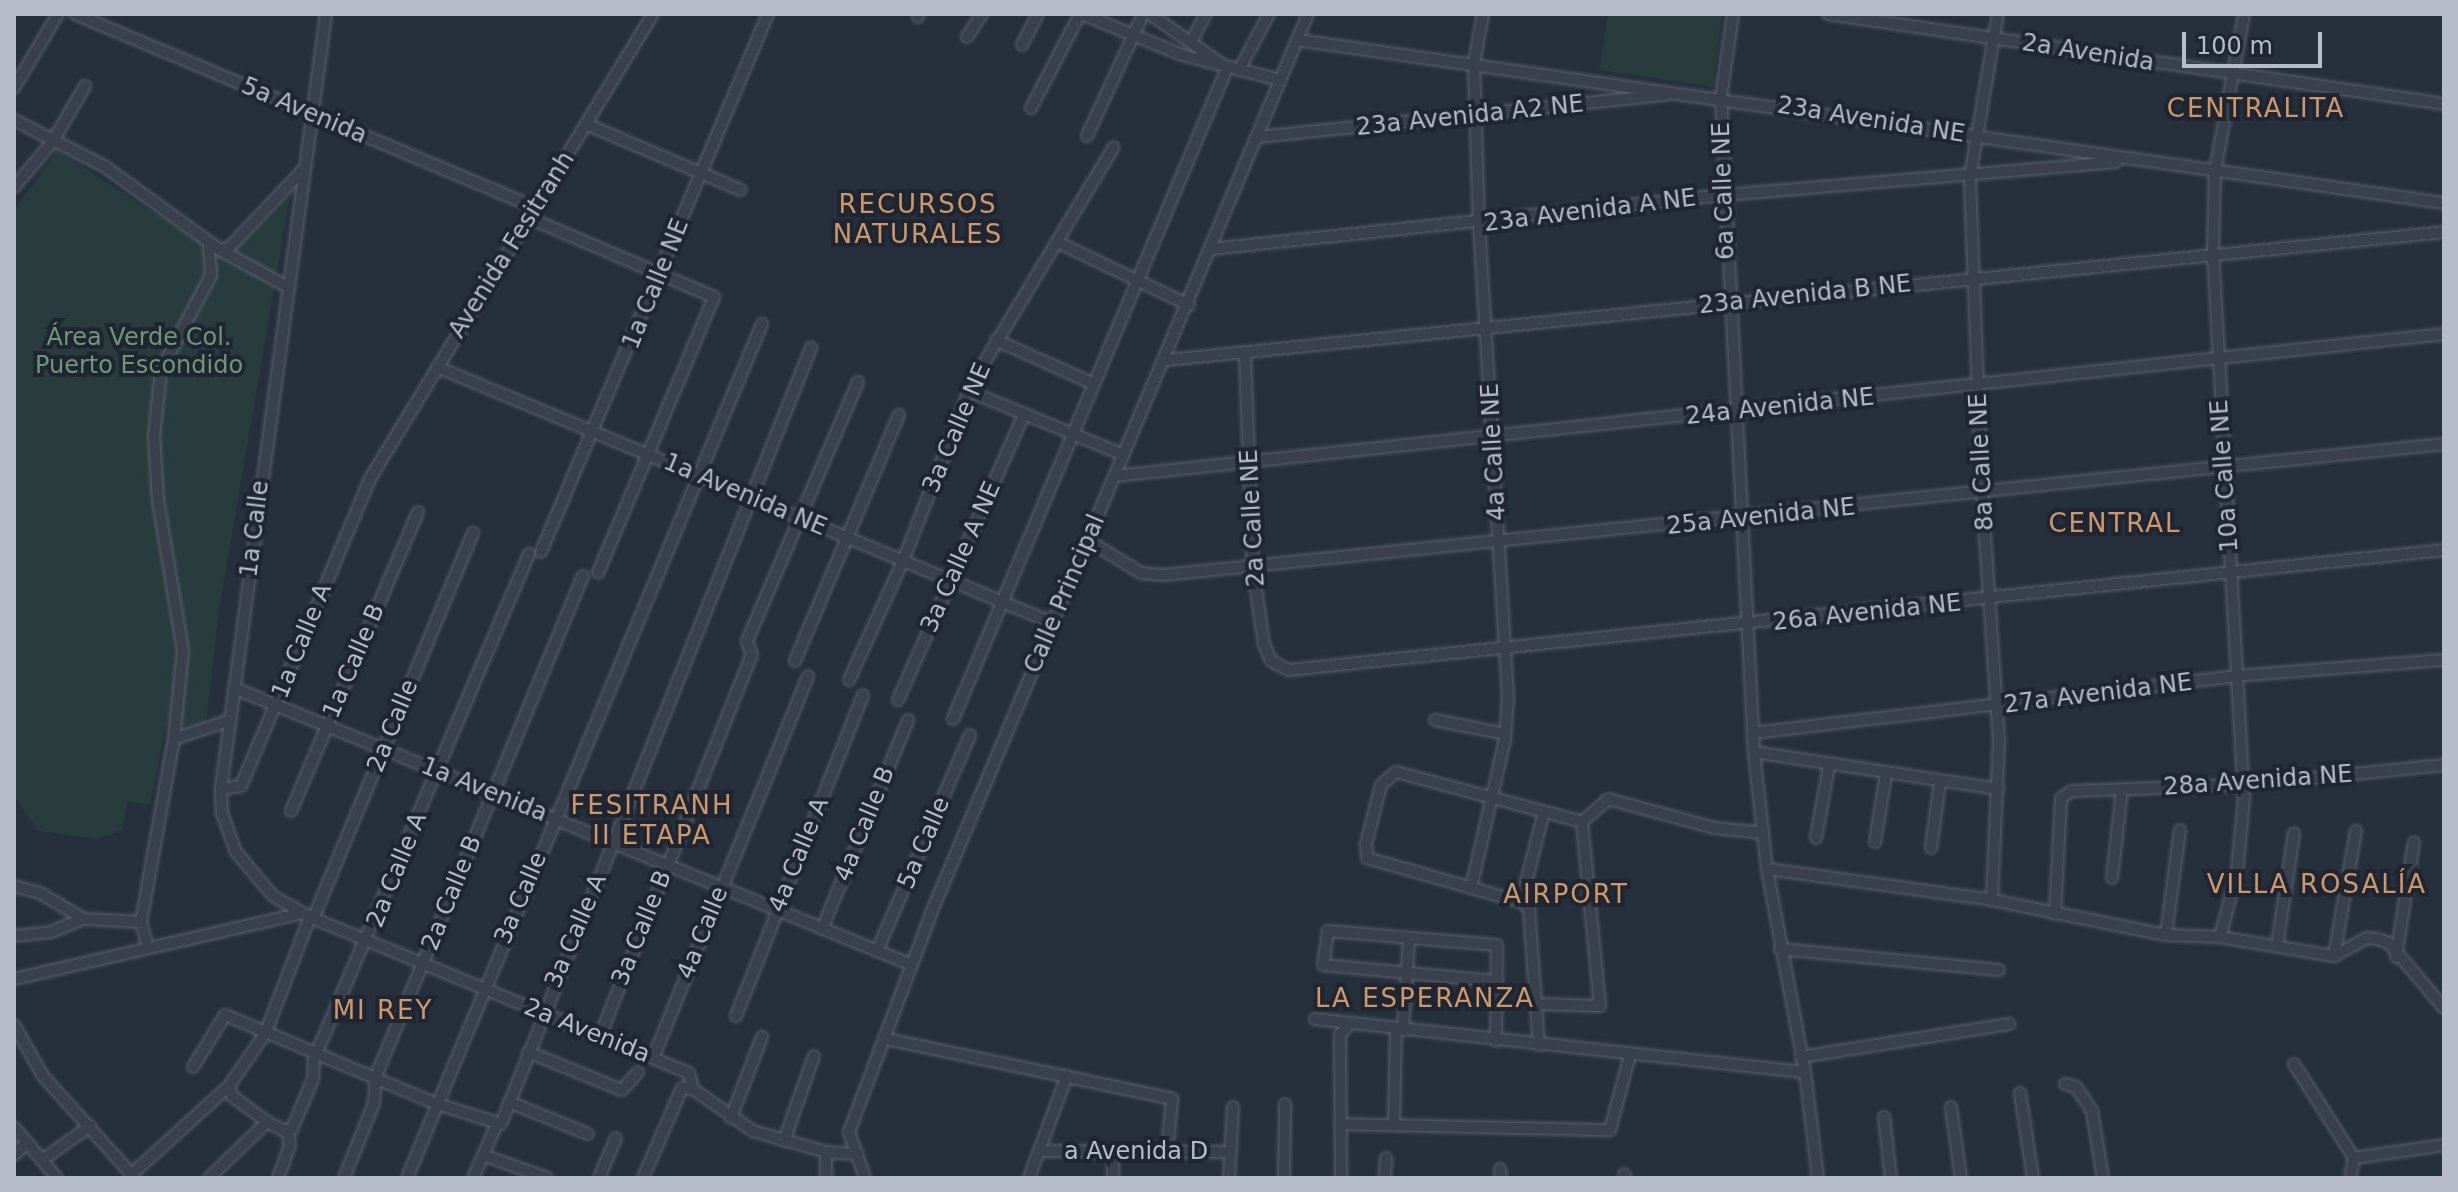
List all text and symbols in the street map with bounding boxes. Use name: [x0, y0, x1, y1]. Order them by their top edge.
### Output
scale bar: [2186, 16, 2326, 66]
street label: 2a Avenida: [2020, 28, 2156, 78]
text: 100 m: [2196, 32, 2273, 60]
street label: 5a Avenida: [237, 72, 371, 150]
street label: 23a Avenida A2 NE: [1355, 90, 1585, 142]
street label: 23a Avenida NE: [1775, 91, 1967, 149]
district label: CENTRALITA: [2167, 93, 2345, 125]
street label: 6a Calle NE: [1707, 122, 1741, 260]
street label: Avenida Fesitranh: [443, 147, 581, 343]
street label: 23a Avenida A NE: [1482, 184, 1698, 238]
district label: RECURSOS NATURALES: [833, 189, 1003, 250]
street label: 1a Calle NE: [617, 215, 695, 353]
street label: 23a Avenida B NE: [1697, 270, 1913, 320]
park label: Área Verde Col. Puerto Escondido: [35, 324, 243, 380]
street label: 3a Calle NE: [917, 359, 997, 497]
street label: 4a Calle NE: [1476, 382, 1512, 522]
street label: 24a Avenida NE: [1684, 383, 1876, 431]
street label: 8a Calle NE: [1964, 392, 2000, 532]
street label: 10a Calle NE: [2205, 399, 2245, 553]
street label: 1a Avenida NE: [659, 448, 831, 542]
street label: 2a Calle NE: [1235, 448, 1271, 588]
street label: 3a Calle A NE: [915, 477, 1007, 637]
street label: 1a Calle: [235, 479, 275, 579]
street label: 25a Avenida NE: [1665, 493, 1857, 541]
district label: CENTRAL: [2048, 508, 2182, 540]
street label: Calle Principal: [1019, 510, 1111, 678]
street label: 1a Calle A: [266, 579, 338, 703]
street label: 26a Avenida NE: [1771, 589, 1963, 637]
street label: 1a Calle B: [317, 600, 391, 722]
street label: 27a Avenida NE: [2002, 668, 2194, 720]
street label: 2a Calle: [361, 676, 425, 776]
street label: 1a Avenida: [417, 752, 551, 828]
street label: 28a Avenida NE: [2163, 760, 2353, 802]
street label: 4a Calle B: [829, 762, 901, 886]
district label: FESITRANH II ETAPA: [570, 790, 734, 852]
street label: 4a Calle A: [763, 793, 835, 917]
street label: 5a Calle: [892, 793, 956, 893]
street label: 2a Calle A: [361, 808, 433, 932]
street label: 2a Calle B: [416, 831, 488, 955]
street label: 3a Calle: [489, 848, 553, 948]
street label: 3a Calle B: [606, 866, 678, 990]
district label: VILLA ROSALÍA: [2207, 869, 2427, 901]
street label: 3a Calle A: [539, 870, 613, 992]
district label: AIRPORT: [1503, 879, 1629, 911]
street label: 4a Calle: [671, 883, 735, 983]
district label: LA ESPERANZA: [1315, 983, 1535, 1015]
street label: 2a Avenida: [520, 993, 654, 1069]
district label: MI REY: [333, 995, 433, 1027]
street label: a Avenida D: [1064, 1138, 1208, 1166]

